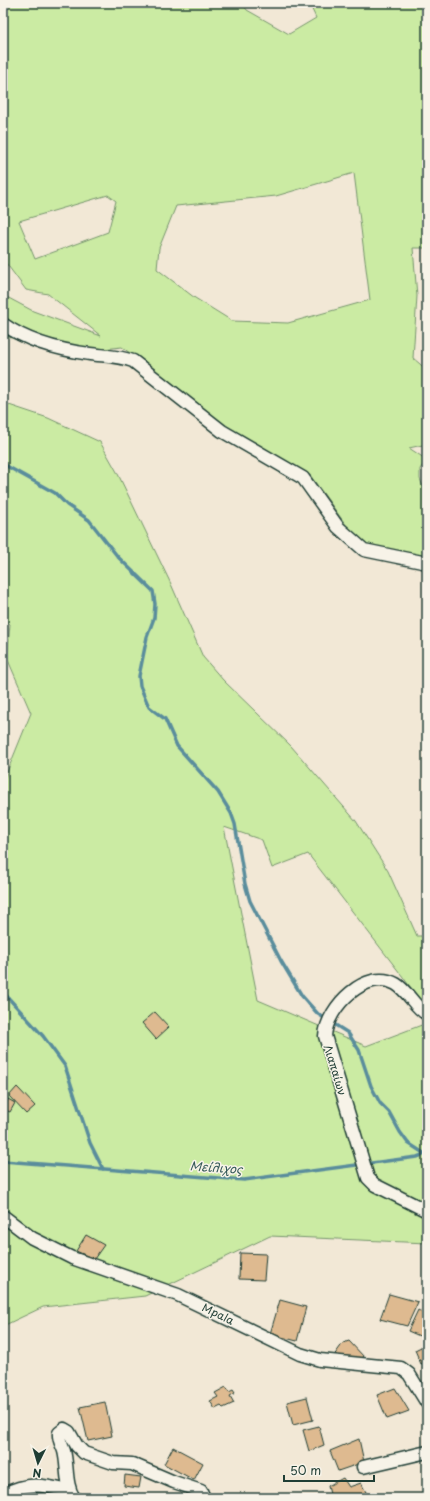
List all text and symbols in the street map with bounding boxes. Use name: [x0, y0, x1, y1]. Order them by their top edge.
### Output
street label: Λιαπαίων: [320, 1042, 351, 1097]
water label: Μείλιχος: [189, 1156, 245, 1178]
street label: Mpala: [199, 1299, 237, 1329]
north arrow: [18, 1443, 58, 1483]
scale bar: [284, 1457, 374, 1483]
text: 50 m: [290, 1461, 321, 1479]
text: N: [32, 1465, 42, 1482]

